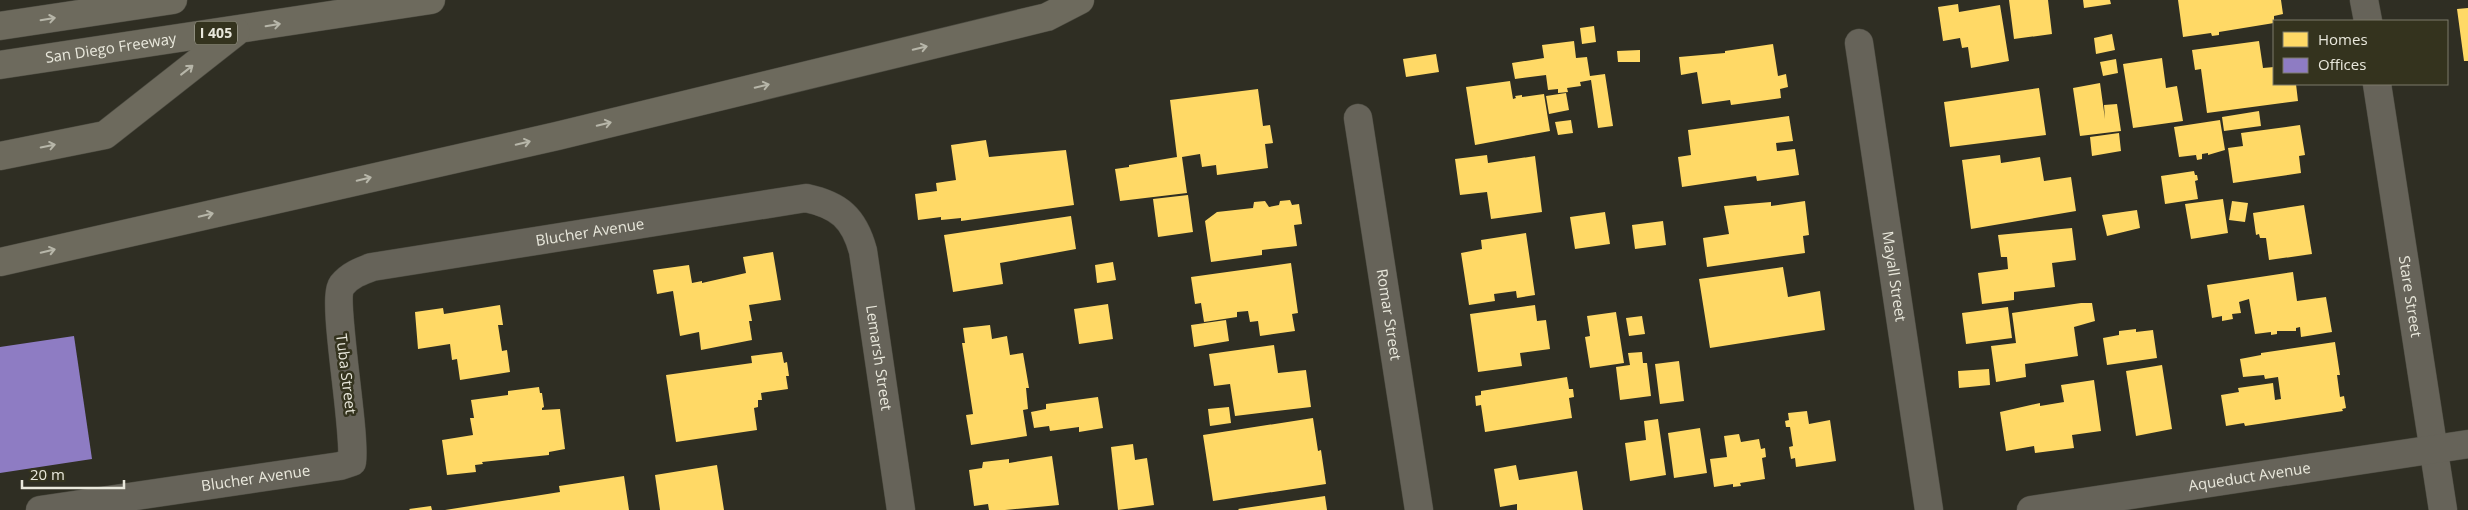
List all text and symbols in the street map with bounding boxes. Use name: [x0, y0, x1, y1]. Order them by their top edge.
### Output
one-way arrow: [40, 13, 56, 23]
one-way arrow: [265, 19, 281, 29]
legend: [2273, 20, 2448, 85]
road number: I 405: [195, 22, 237, 44]
street label: San Diego Freeway: [44, 27, 178, 67]
text: Homes: [2318, 29, 2368, 49]
one-way arrow: [911, 42, 927, 52]
text: Offices: [2318, 54, 2366, 74]
one-way arrow: [180, 65, 193, 76]
one-way arrow: [753, 81, 769, 90]
one-way arrow: [595, 119, 611, 128]
one-way arrow: [514, 138, 530, 147]
one-way arrow: [39, 141, 55, 151]
one-way arrow: [356, 174, 372, 183]
one-way arrow: [198, 210, 214, 219]
street label: Blucher Avenue: [534, 213, 646, 250]
street label: Mayall Street: [1878, 230, 1912, 323]
one-way arrow: [39, 246, 55, 255]
street label: Stare Street: [2395, 254, 2427, 339]
street label: Romar Street: [1373, 267, 1407, 362]
street label: Lemarsh Street: [862, 303, 897, 412]
street label: Tuba Street: [332, 333, 362, 415]
street label: Aqueduct Avenue: [2187, 457, 2312, 495]
scale bar: [22, 458, 125, 490]
street label: Blucher Avenue: [200, 460, 311, 495]
text: 20 m: [30, 464, 65, 484]

